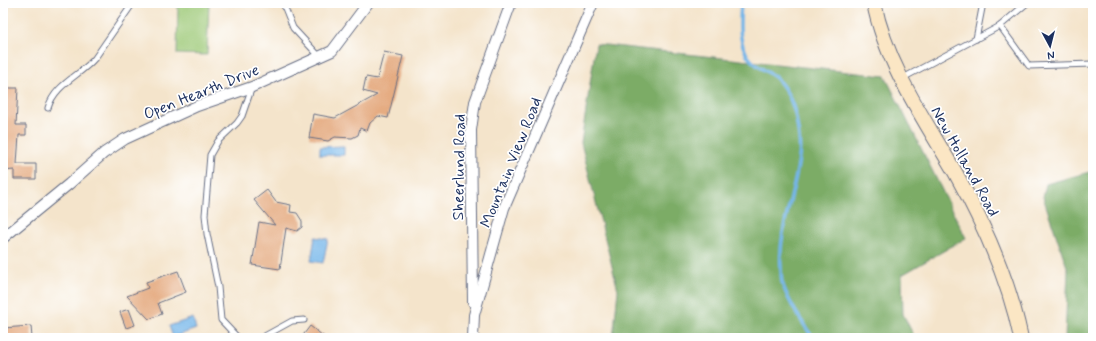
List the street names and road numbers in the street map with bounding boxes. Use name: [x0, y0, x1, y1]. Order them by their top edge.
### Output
street label: Open Hearth Drive: [141, 60, 262, 125]
street label: Mountain View Road: [476, 94, 547, 231]
street label: New Holland Road: [926, 103, 1004, 221]
street label: Sheerlund Road: [448, 114, 471, 220]

